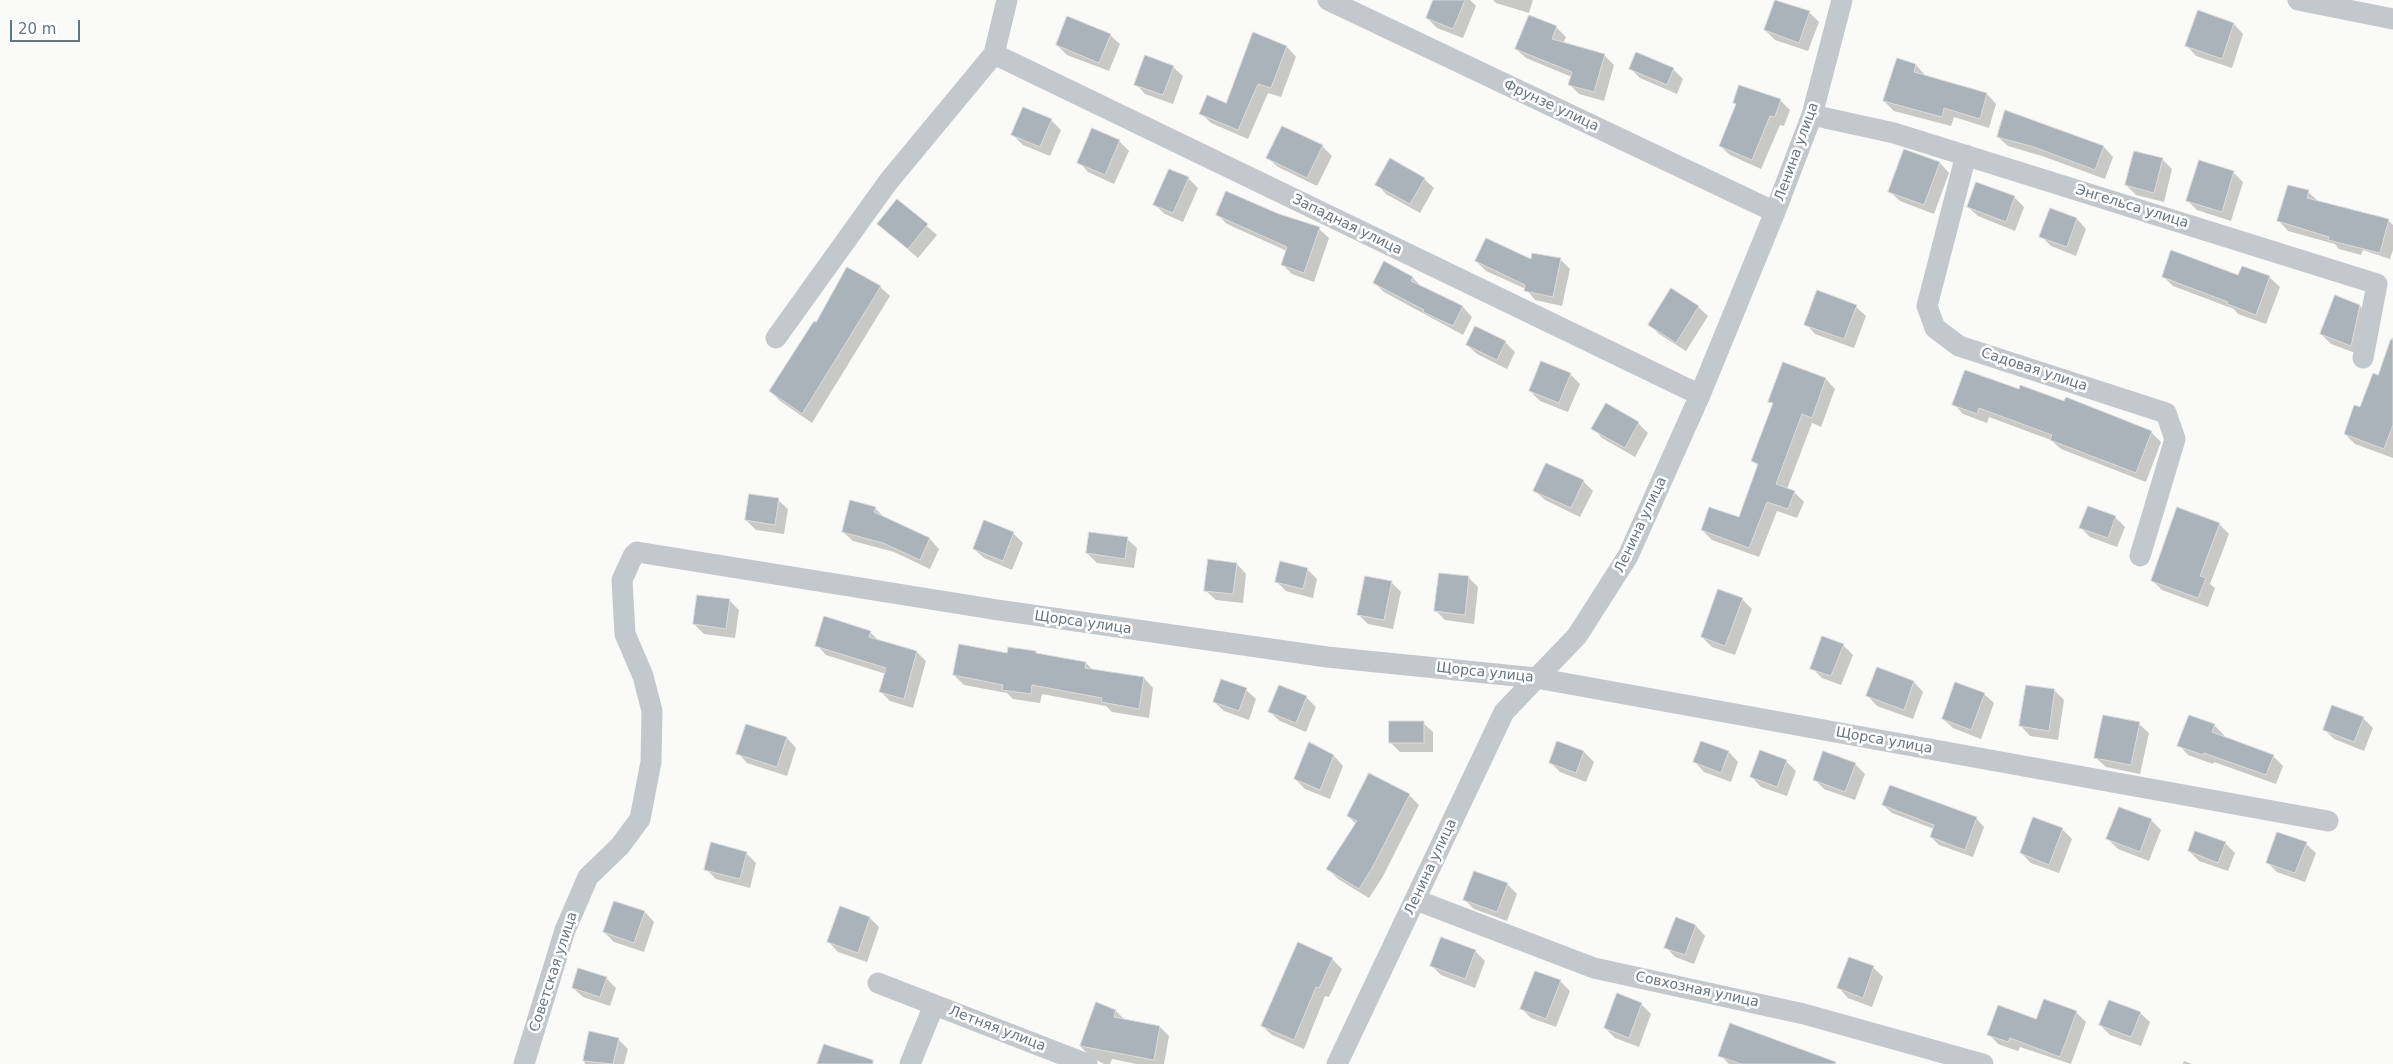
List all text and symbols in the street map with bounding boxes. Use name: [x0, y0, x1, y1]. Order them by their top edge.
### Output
scale bar: [12, 10, 82, 42]
text: 20 m: [18, 20, 56, 38]
street label: Фрунзе улица: [1501, 77, 1601, 135]
street label: Ленина улица: [1771, 100, 1823, 204]
street label: Энгельса улица: [2073, 182, 2191, 232]
street label: Западная улица: [1289, 191, 1405, 259]
street label: Садовая улица: [1979, 345, 2089, 395]
street label: Ленина улица: [1611, 474, 1671, 576]
street label: Щорса улица: [1033, 608, 1133, 638]
street label: Щорса улица: [1435, 660, 1535, 686]
street label: Щорса улица: [1834, 724, 1934, 758]
street label: Ленина улица: [1401, 816, 1461, 918]
street label: Советская улица: [527, 910, 581, 1034]
street label: Совхозная улица: [1634, 969, 1760, 1011]
street label: Летняя улица: [946, 1003, 1048, 1055]

